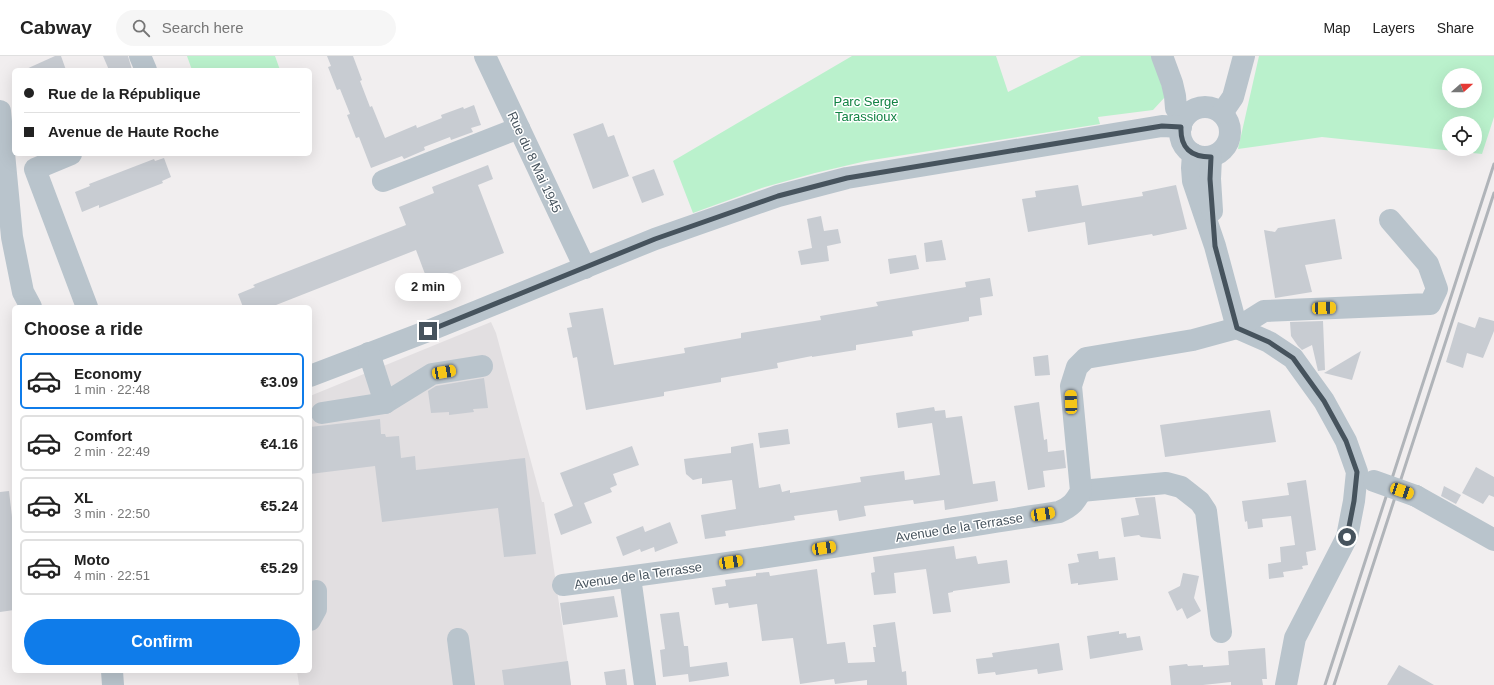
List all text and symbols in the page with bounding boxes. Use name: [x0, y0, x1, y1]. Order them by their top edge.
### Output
search box: [116, 10, 396, 46]
text: Cabway: [20, 17, 92, 38]
icon: search: [130, 17, 152, 39]
text: Search here: [162, 19, 244, 36]
text: Map: [1323, 20, 1351, 36]
text: Layers: [1373, 20, 1415, 36]
text: Share: [1437, 20, 1474, 36]
north arrow: [1442, 68, 1482, 108]
map controls: [1442, 68, 1482, 156]
text: Rue de la République: [48, 85, 201, 102]
park label: Parc Serge Tarassioux: [833, 94, 899, 124]
street label: Rue du 8 Mai 1945: [505, 109, 565, 215]
button: locate: [1442, 116, 1482, 156]
text: Avenue de Haute Roche: [48, 123, 219, 140]
callout: 2 min: [395, 273, 461, 301]
text: 2 min: [411, 279, 445, 294]
car: [1312, 302, 1336, 314]
text: Choose a ride: [24, 319, 143, 339]
route end: [419, 322, 437, 340]
icon: car: [26, 363, 62, 399]
car: [431, 364, 457, 380]
text: Economy: [74, 365, 142, 382]
text: €3.09: [260, 373, 298, 390]
text: 1 min · 22:48: [74, 382, 150, 397]
car: [1065, 390, 1077, 414]
icon: car: [26, 425, 62, 461]
text: Comfort: [74, 427, 132, 444]
text: €4.16: [260, 435, 298, 452]
text: 2 min · 22:49: [74, 444, 150, 459]
car: [1389, 481, 1415, 501]
icon: car: [26, 487, 62, 523]
text: XL: [74, 489, 93, 506]
text: €5.24: [260, 497, 298, 514]
text: 3 min · 22:50: [74, 506, 150, 521]
car: [1030, 506, 1056, 522]
street label: Avenue de la Terrasse: [894, 510, 1024, 545]
route start: [1338, 528, 1356, 546]
car: [811, 540, 837, 556]
icon: car: [26, 549, 62, 585]
text: Moto: [74, 551, 110, 568]
car: [718, 554, 744, 570]
text: €5.29: [260, 559, 298, 576]
street label: Avenue de la Terrasse: [573, 559, 703, 592]
text: 4 min · 22:51: [74, 568, 150, 583]
button: Confirm: [24, 619, 300, 665]

